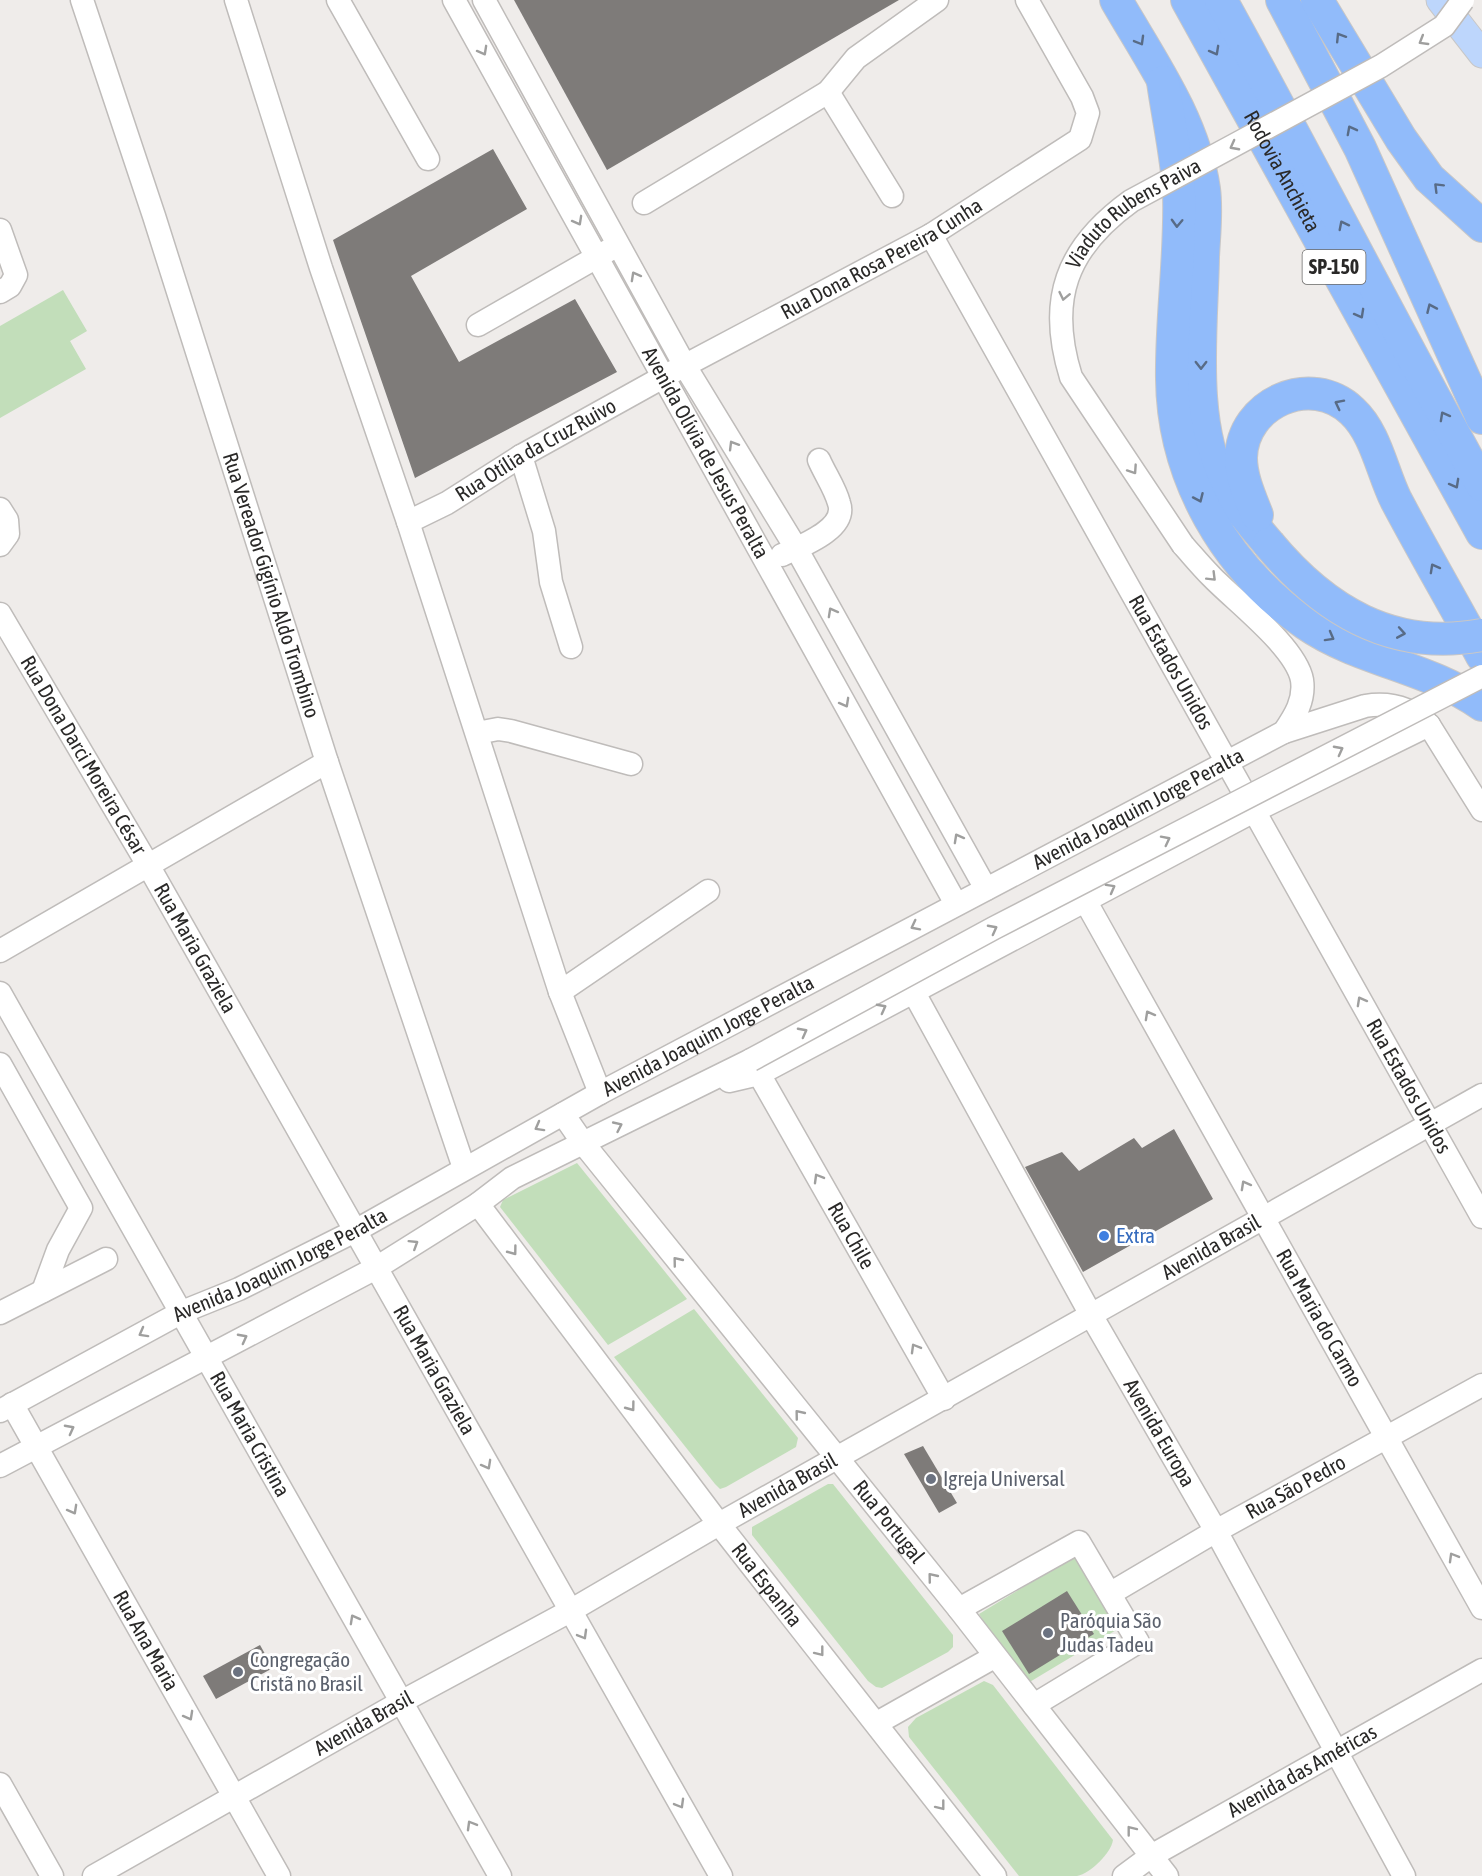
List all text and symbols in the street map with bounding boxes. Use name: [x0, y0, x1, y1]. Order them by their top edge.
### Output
one-way arrow: [1335, 33, 1347, 43]
one-way arrow: [1419, 34, 1429, 45]
one-way arrow: [1133, 35, 1144, 45]
one-way arrow: [476, 45, 487, 55]
one-way arrow: [1208, 45, 1219, 55]
street label: Rodovia Anchieta: [1240, 106, 1326, 236]
one-way arrow: [1347, 126, 1358, 137]
one-way arrow: [1230, 139, 1240, 150]
street label: Viaduto Rubens Paiva: [1060, 153, 1204, 272]
one-way arrow: [1435, 183, 1445, 194]
street label: Rua Dona Rosa Pereira Cunha: [776, 192, 986, 323]
one-way arrow: [571, 215, 582, 225]
one-way arrow: [1171, 218, 1184, 227]
one-way arrow: [1339, 220, 1350, 231]
road number: SP-150: [1302, 250, 1366, 284]
one-way arrow: [630, 272, 642, 282]
one-way arrow: [1058, 290, 1071, 300]
one-way arrow: [1427, 303, 1439, 314]
one-way arrow: [1353, 308, 1364, 318]
street label: Avenida Olívia de Jesus Peralta: [638, 343, 775, 562]
one-way arrow: [1195, 360, 1207, 369]
street label: Rua Otília da Cruz Ruivo: [451, 393, 620, 506]
one-way arrow: [1335, 400, 1346, 411]
one-way arrow: [1440, 411, 1451, 422]
one-way arrow: [728, 441, 740, 451]
street label: Rua Vereador Gigínio Aldo Trombino: [219, 449, 325, 721]
one-way arrow: [1125, 464, 1137, 474]
one-way arrow: [1448, 478, 1459, 488]
one-way arrow: [1192, 491, 1204, 502]
one-way arrow: [1430, 564, 1441, 574]
one-way arrow: [1205, 570, 1216, 581]
street label: Rua Estados Unidos: [1124, 590, 1219, 733]
one-way arrow: [828, 608, 839, 619]
one-way arrow: [1396, 626, 1406, 639]
one-way arrow: [1324, 630, 1334, 642]
street label: Rua Dona Darci Moreira César: [16, 651, 152, 859]
one-way arrow: [838, 697, 849, 708]
street label: Avenida Joaquim Jorge Peralta: [1028, 743, 1247, 874]
one-way arrow: [1333, 746, 1343, 757]
one-way arrow: [954, 834, 965, 844]
one-way arrow: [1160, 836, 1170, 847]
street label: Rua Maria Graziela: [150, 879, 242, 1017]
one-way arrow: [1105, 884, 1115, 895]
one-way arrow: [910, 918, 921, 930]
one-way arrow: [986, 925, 997, 937]
street label: Avenida Joaquim Jorge Peralta: [598, 969, 817, 1100]
one-way arrow: [1357, 997, 1368, 1007]
one-way arrow: [876, 1004, 887, 1015]
one-way arrow: [1145, 1011, 1157, 1021]
street label: Rua Estados Unidos: [1362, 1014, 1457, 1157]
one-way arrow: [796, 1028, 807, 1039]
one-way arrow: [535, 1120, 545, 1131]
one-way arrow: [612, 1121, 623, 1133]
one-way arrow: [814, 1174, 826, 1184]
one-way arrow: [1241, 1181, 1252, 1191]
street label: Rua Chile: [823, 1198, 880, 1273]
street label: Avenida Joaquim Jorge Peralta: [168, 1202, 391, 1326]
street label: Avenida Brasil: [1157, 1209, 1265, 1284]
place label: Extra: [1116, 1223, 1155, 1247]
marker: Extra: [1097, 1229, 1111, 1243]
one-way arrow: [408, 1240, 418, 1252]
one-way arrow: [505, 1245, 516, 1256]
street label: Rua Maria do Carmo: [1272, 1245, 1368, 1391]
one-way arrow: [674, 1257, 685, 1268]
street label: Rua Maria Graziela: [389, 1301, 481, 1439]
one-way arrow: [139, 1326, 149, 1337]
one-way arrow: [236, 1334, 247, 1345]
one-way arrow: [910, 1344, 922, 1354]
street label: Rua Maria Cristina: [206, 1367, 296, 1500]
street label: Avenida Europa: [1119, 1374, 1201, 1491]
one-way arrow: [623, 1400, 634, 1411]
one-way arrow: [795, 1409, 806, 1420]
one-way arrow: [64, 1425, 75, 1436]
street label: Avenida Brasil: [734, 1447, 841, 1522]
street label: Rua São Pedro: [1241, 1449, 1349, 1523]
one-way arrow: [480, 1459, 491, 1469]
place label: Igreja Universal: [943, 1466, 1065, 1490]
marker: Igreja Universal: [924, 1472, 938, 1486]
street label: Rua Portugal: [849, 1475, 930, 1568]
one-way arrow: [66, 1503, 77, 1514]
street label: Rua Espanha: [727, 1538, 808, 1631]
one-way arrow: [1449, 1553, 1460, 1563]
one-way arrow: [929, 1573, 940, 1584]
street label: Rua Ana Maria: [109, 1586, 185, 1695]
place label: Paróquia São Judas Tadeu: [1060, 1608, 1162, 1656]
one-way arrow: [350, 1615, 361, 1625]
marker: Paróquia São Judas Tadeu: [1041, 1626, 1055, 1640]
one-way arrow: [576, 1629, 587, 1639]
one-way arrow: [813, 1645, 824, 1656]
place label: Congregação Cristã no Brasil: [250, 1647, 363, 1695]
marker: Congregação Cristã no Brasil: [231, 1665, 245, 1679]
street label: Avenida Brasil: [310, 1685, 417, 1760]
one-way arrow: [182, 1710, 193, 1720]
street label: Avenida das Américas: [1223, 1719, 1380, 1822]
one-way arrow: [672, 1798, 684, 1808]
one-way arrow: [933, 1799, 944, 1810]
one-way arrow: [467, 1821, 478, 1831]
one-way arrow: [1127, 1826, 1138, 1837]

